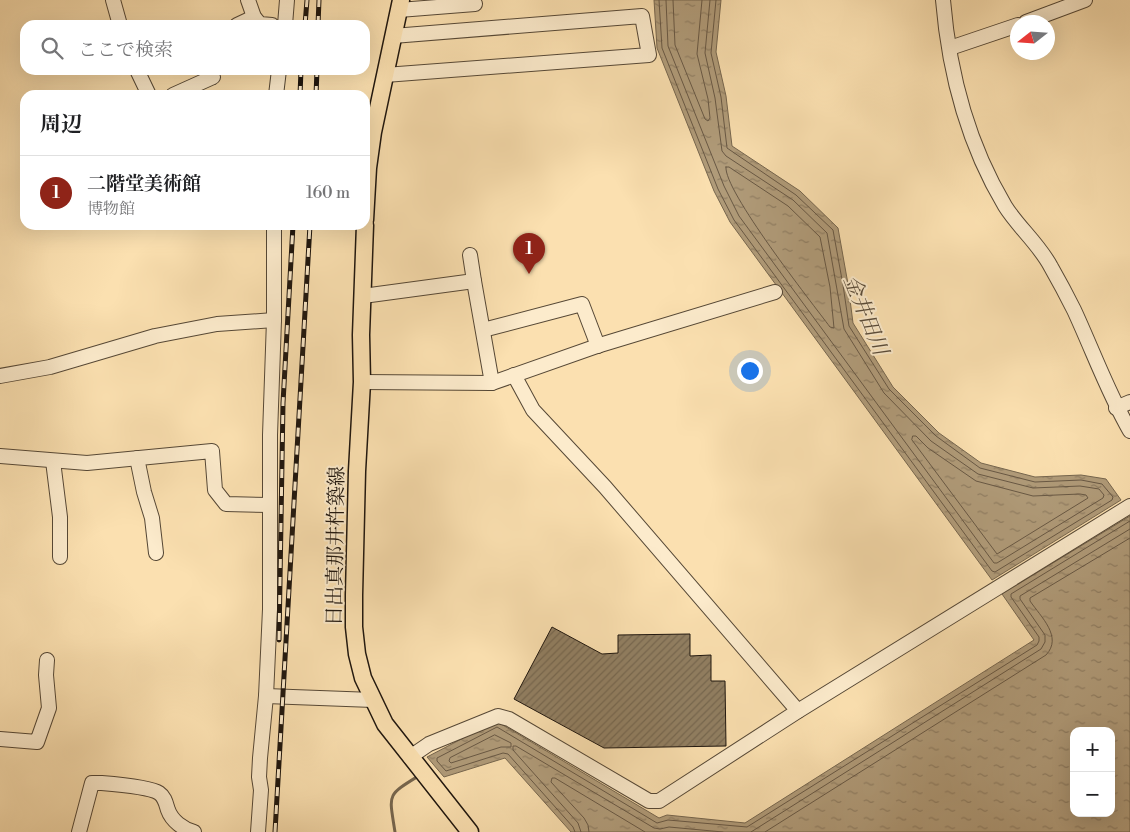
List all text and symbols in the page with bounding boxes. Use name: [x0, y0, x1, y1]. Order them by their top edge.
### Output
north arrow: [1010, 15, 1055, 60]
search box: [20, 20, 370, 75]
icon: search: [38, 34, 66, 62]
text: ここで検索: [78, 38, 173, 62]
text: 周辺: [40, 112, 82, 138]
text: 二階堂美術館: [87, 172, 201, 196]
text: 1: [52, 183, 60, 203]
text: 160 m: [306, 183, 350, 203]
text: 博物館: [87, 199, 135, 219]
pin: 1: [513, 233, 545, 274]
water label: 金井田川: [837, 272, 894, 361]
your location: [737, 358, 763, 384]
street label: 日出真那井杵築線: [323, 466, 350, 626]
map controls: [1070, 727, 1115, 817]
button: +: [1070, 727, 1115, 772]
button: −: [1070, 772, 1115, 817]

